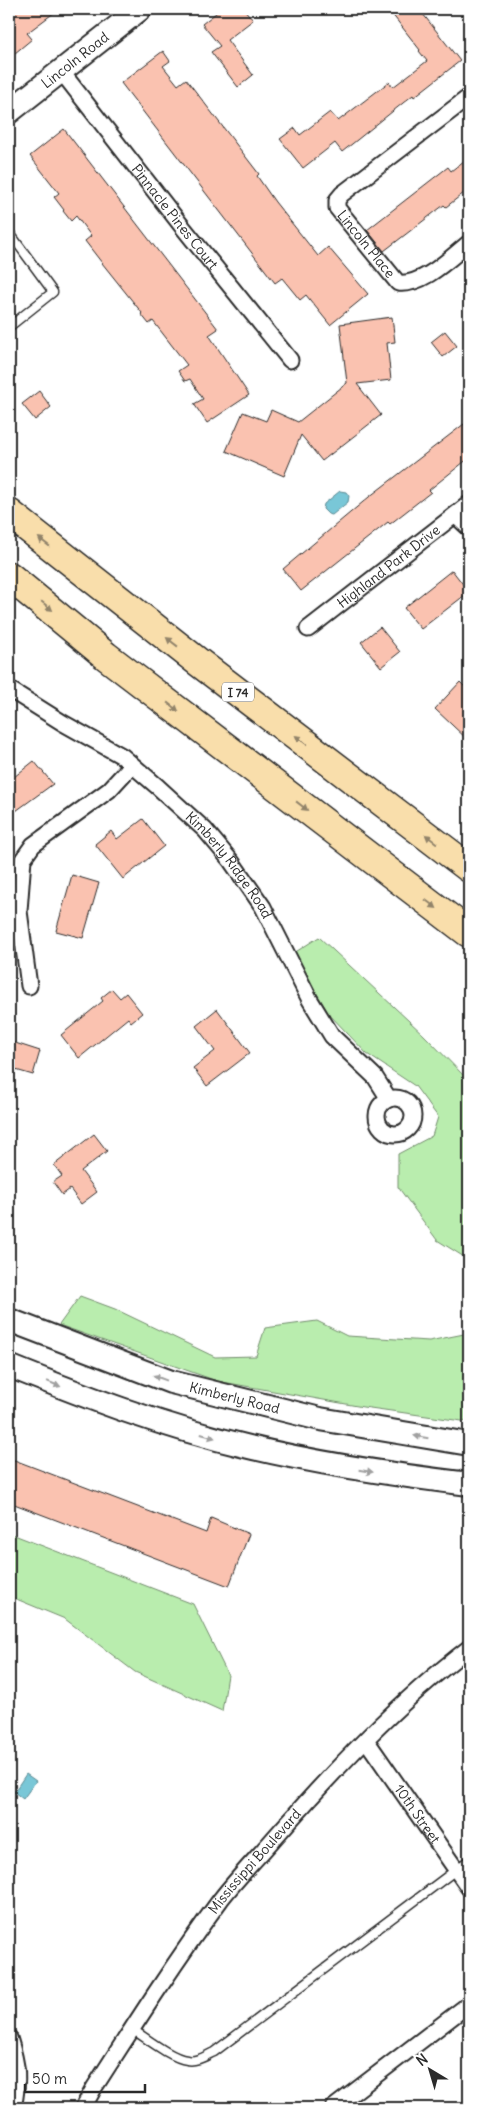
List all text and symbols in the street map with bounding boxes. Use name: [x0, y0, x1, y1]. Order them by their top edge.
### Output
street label: Lincoln Road: [38, 28, 113, 92]
street label: Pinnacle Pines Court: [128, 160, 222, 273]
street label: Lincoln Place: [333, 206, 399, 282]
street label: Highland Park Drive: [334, 521, 444, 612]
one-way arrow: [38, 537, 51, 548]
one-way arrow: [40, 601, 53, 612]
one-way arrow: [166, 636, 179, 647]
road number: I 74: [222, 682, 254, 702]
one-way arrow: [166, 702, 180, 712]
one-way arrow: [294, 735, 308, 745]
one-way arrow: [295, 801, 308, 812]
street label: Kimberly Ridge Road: [182, 808, 276, 921]
one-way arrow: [425, 833, 438, 844]
one-way arrow: [424, 899, 437, 910]
one-way arrow: [153, 1374, 168, 1381]
street label: Kimberly Road: [188, 1378, 282, 1418]
one-way arrow: [47, 1380, 62, 1388]
one-way arrow: [200, 1432, 215, 1440]
one-way arrow: [413, 1432, 429, 1440]
one-way arrow: [359, 1467, 375, 1475]
street label: 10th Street: [391, 1781, 444, 1847]
street label: Mississippi Boulevard: [204, 1805, 305, 1917]
north arrow: [406, 2044, 456, 2094]
text: N: [413, 2050, 431, 2070]
scale bar: [25, 2062, 145, 2094]
text: 50 m: [32, 2069, 67, 2088]

